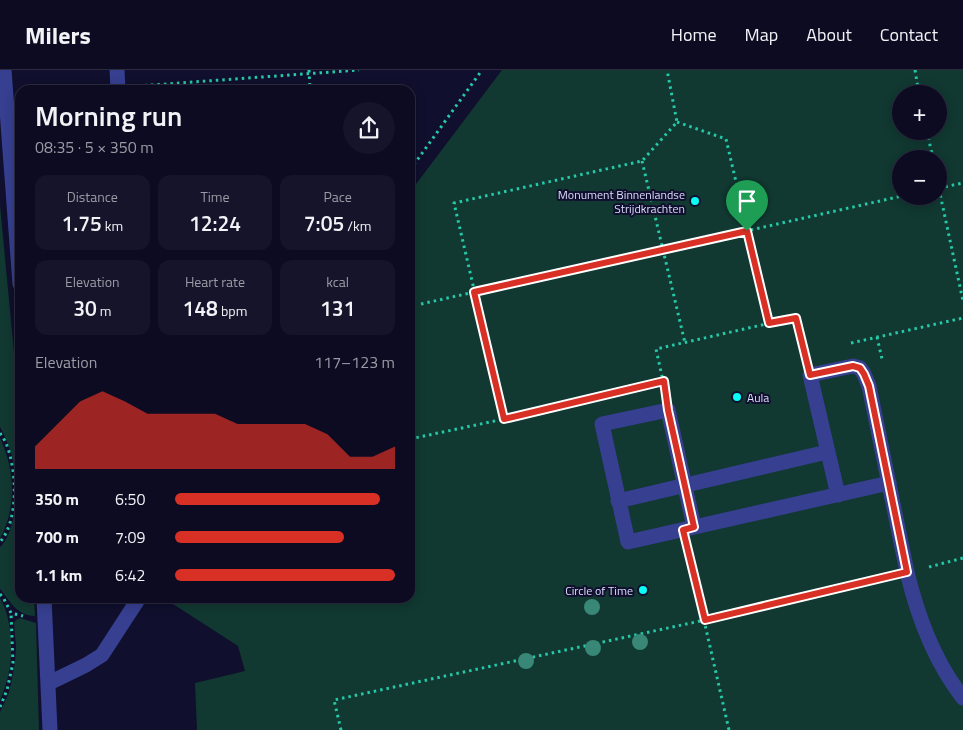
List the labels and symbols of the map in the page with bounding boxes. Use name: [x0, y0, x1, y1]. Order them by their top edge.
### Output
pin: [726, 180, 768, 231]
place label: Monument Binnenlandse Strijdkrachten: [558, 185, 685, 218]
marker: Monument Binnenlandse Strijdkrachten: [689, 195, 701, 207]
place label: Aula: [747, 388, 769, 407]
marker: Aula: [731, 391, 743, 403]
place label: Circle of Time: [565, 581, 633, 600]
marker: Circle of Time: [637, 584, 649, 596]

